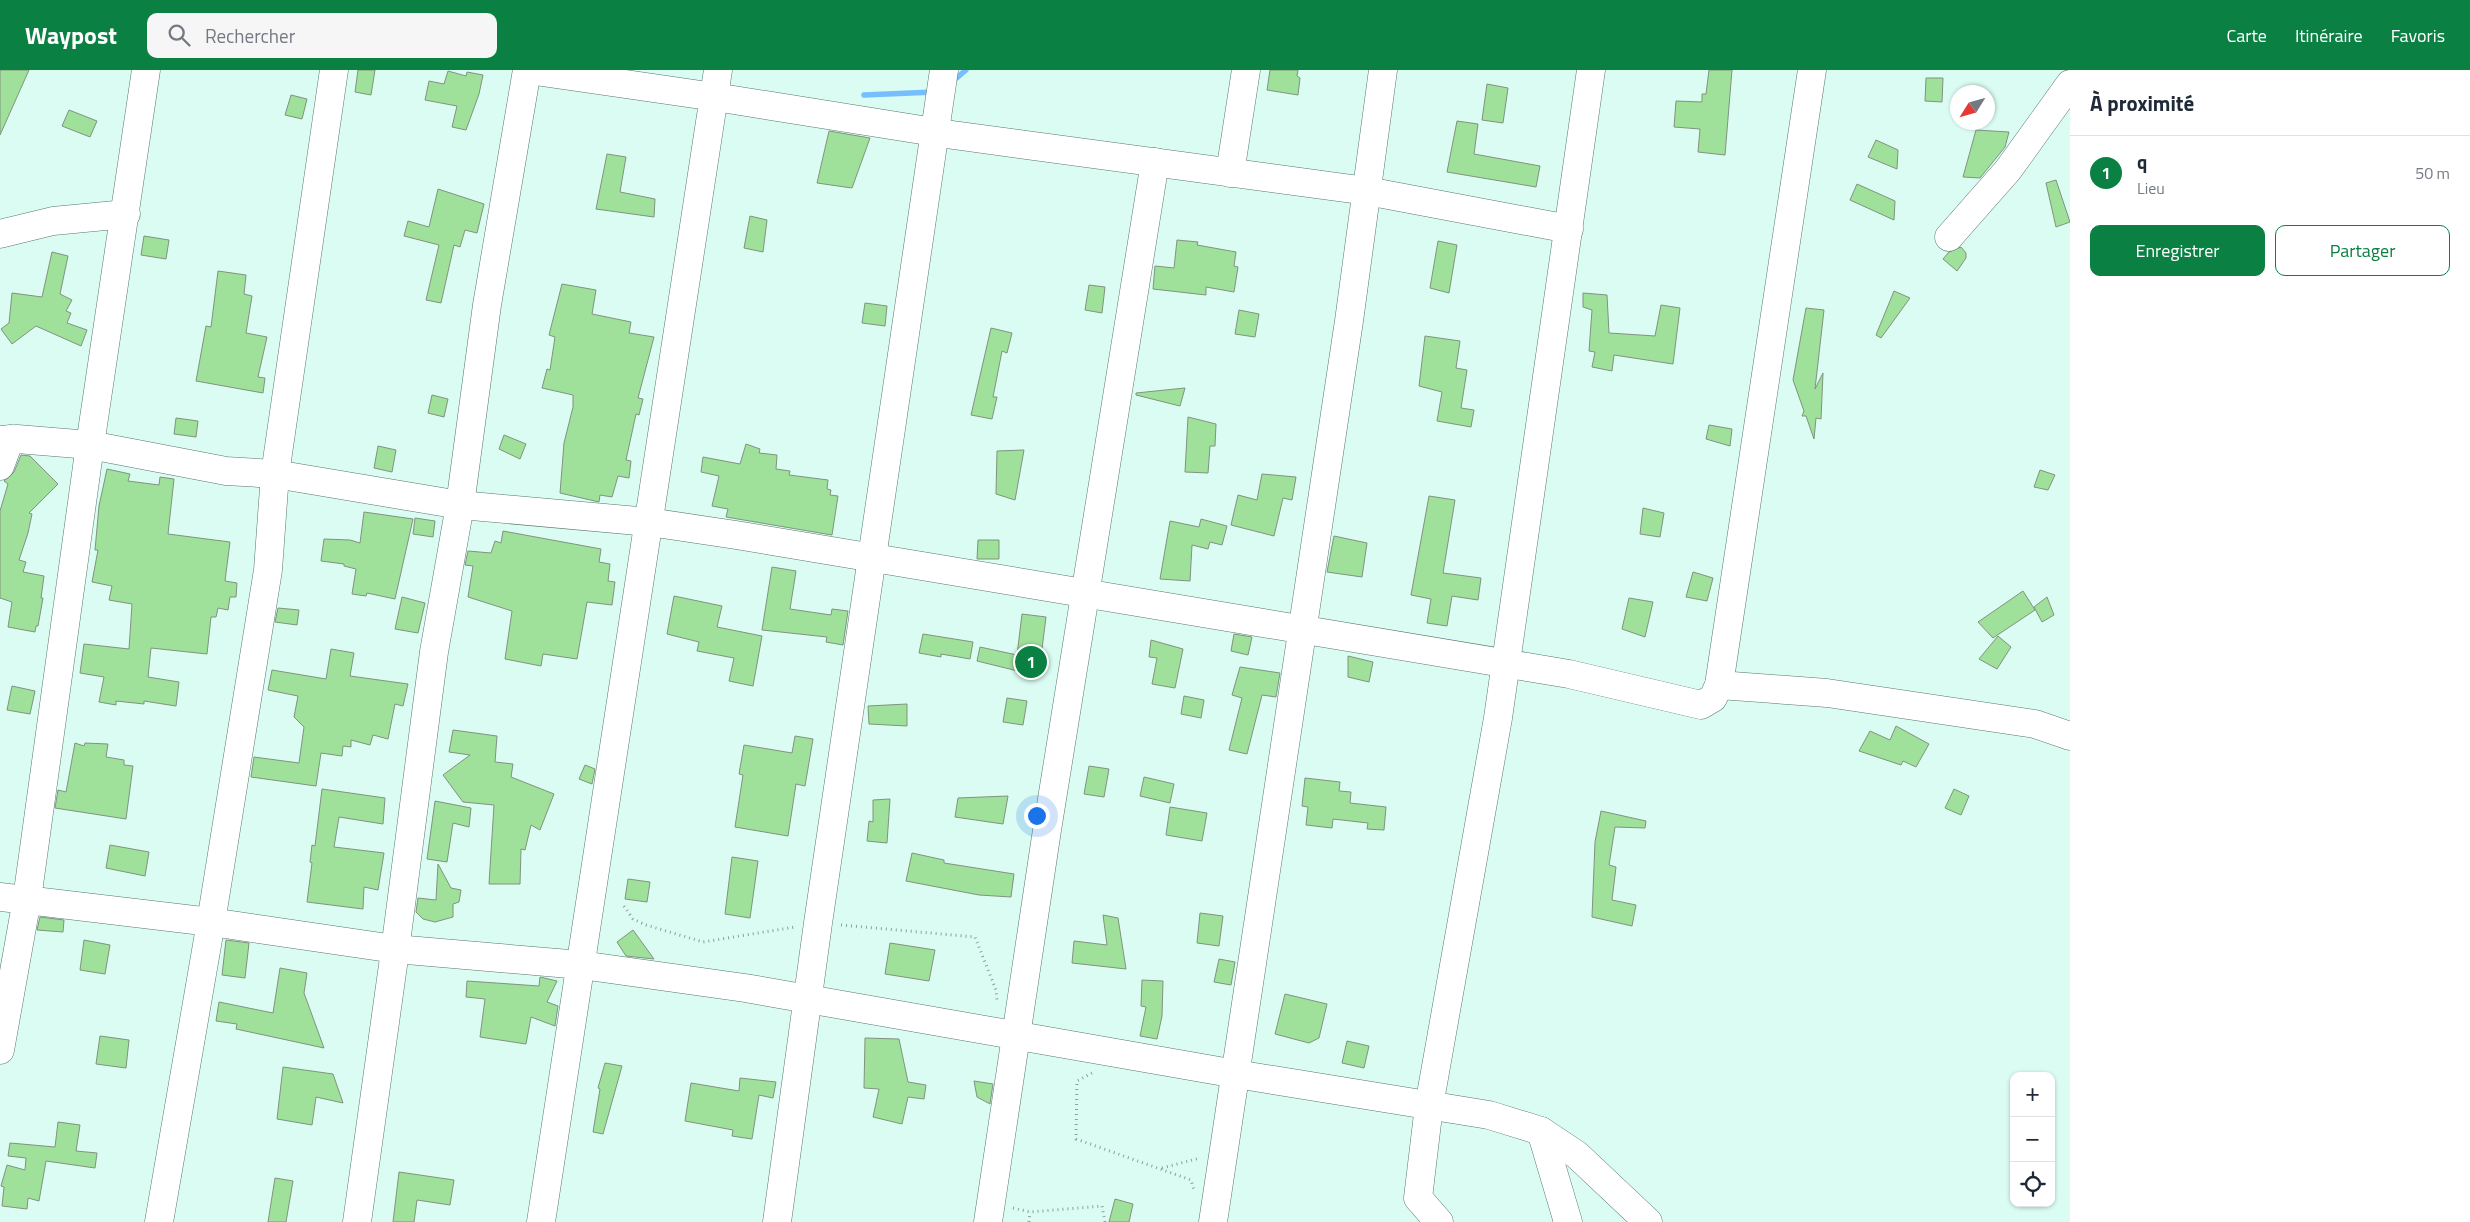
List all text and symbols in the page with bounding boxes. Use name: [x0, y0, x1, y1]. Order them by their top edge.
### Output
search box: [147, 13, 497, 58]
text: Waypost: [25, 17, 117, 53]
icon: search: [165, 21, 193, 49]
text: Rechercher: [205, 21, 295, 50]
text: Carte: [2226, 22, 2267, 49]
text: Itinéraire: [2295, 22, 2363, 49]
text: Favoris: [2391, 22, 2445, 49]
north arrow: [1950, 85, 1995, 130]
text: À proximité: [2090, 87, 2194, 119]
text: q: [2137, 147, 2147, 176]
text: 1: [2102, 161, 2110, 185]
text: 50 m: [2415, 161, 2450, 185]
text: Lieu: [2137, 176, 2165, 200]
button: Enregistrer: [2090, 225, 2265, 276]
button: Partager: [2275, 225, 2450, 276]
pin: 1: [1015, 643, 1047, 681]
your location: [1024, 803, 1050, 829]
map controls: [2010, 1072, 2055, 1207]
button: +: [2010, 1072, 2055, 1117]
button: −: [2010, 1117, 2055, 1162]
button: locate: [2010, 1162, 2055, 1207]

